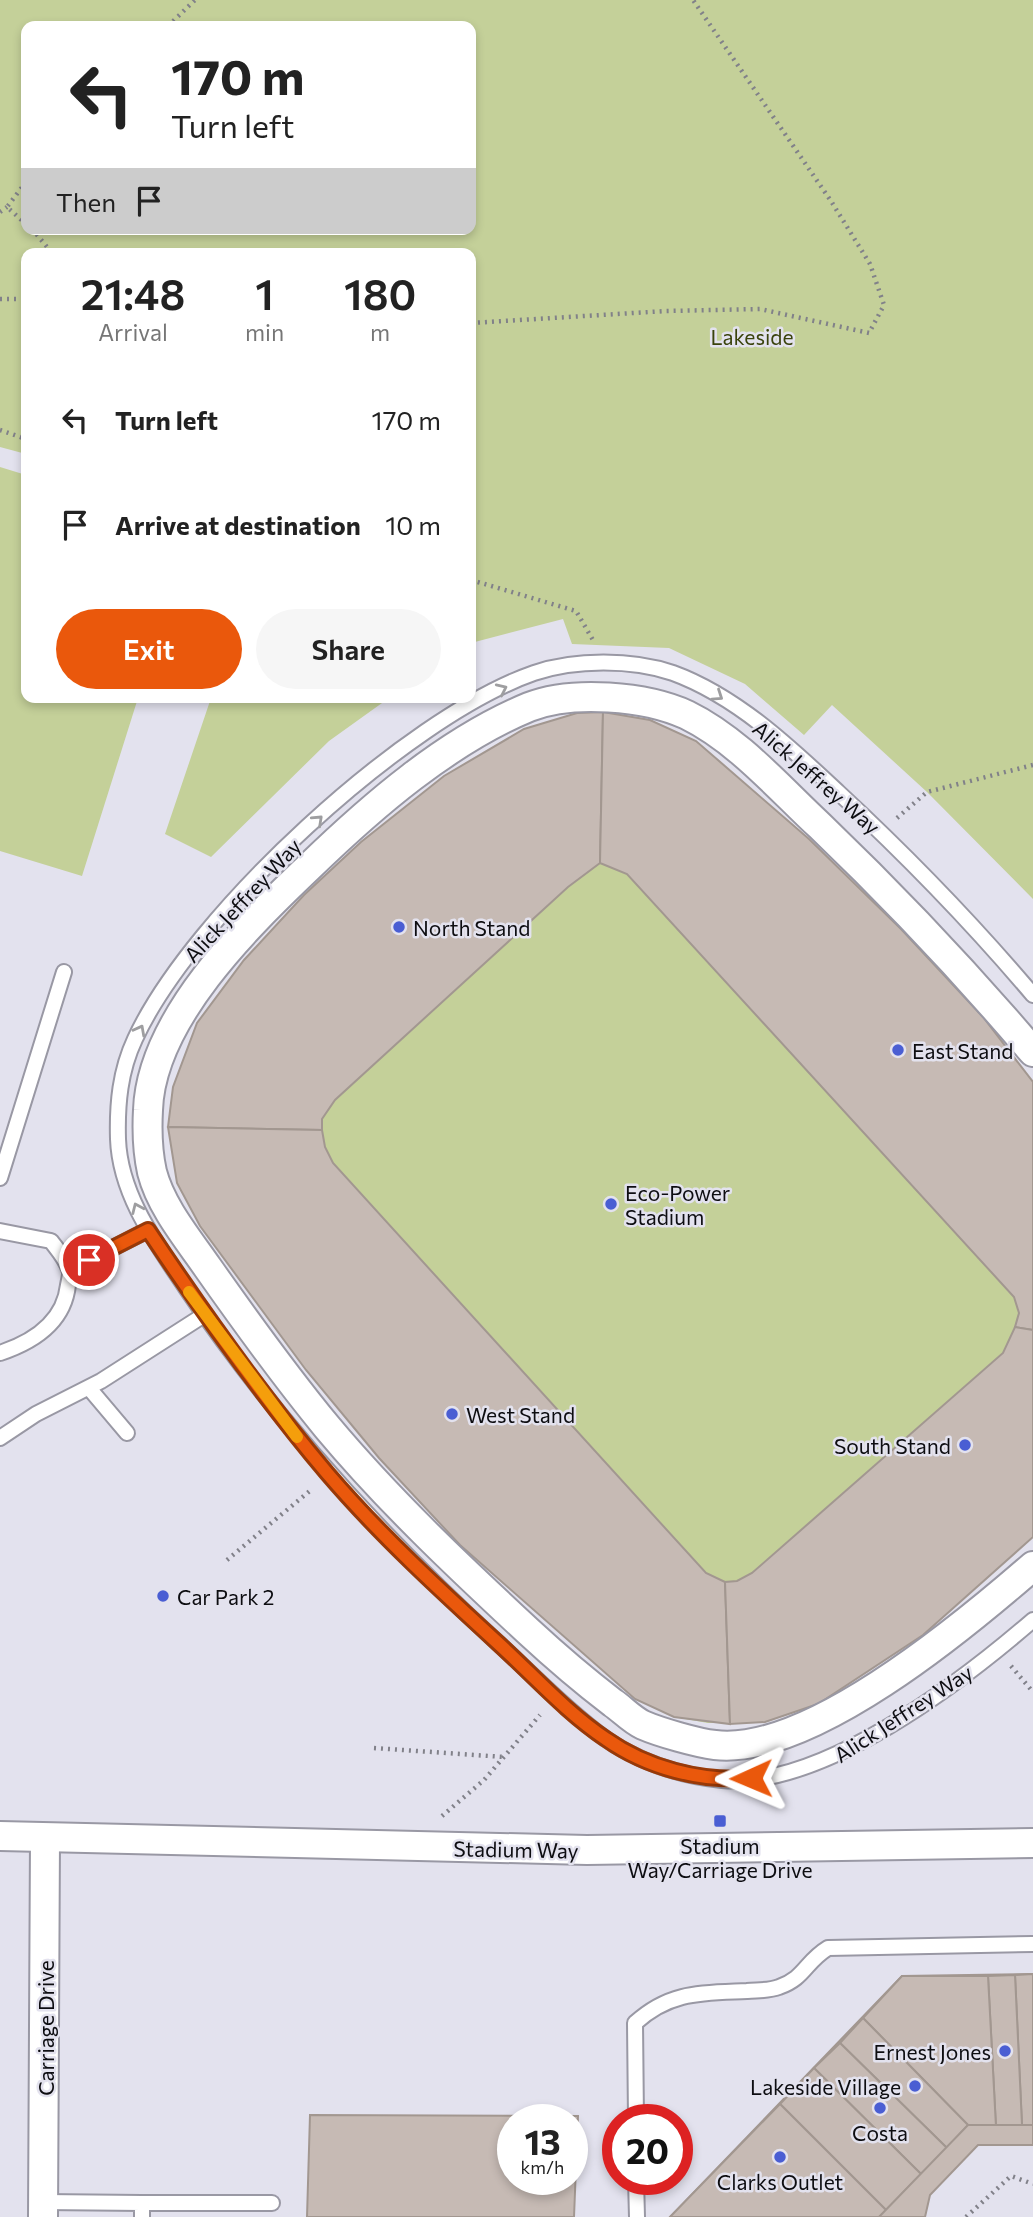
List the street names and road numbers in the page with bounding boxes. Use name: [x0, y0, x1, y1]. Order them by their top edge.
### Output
street label: Alick Jeffrey Way: [748, 715, 886, 839]
street label: Alick Jeffrey Way: [178, 833, 306, 967]
street label: Alick Jeffrey Way: [829, 1659, 977, 1767]
street label: Stadium Way: [453, 1835, 579, 1863]
street label: Carriage Drive: [33, 1960, 58, 2096]

